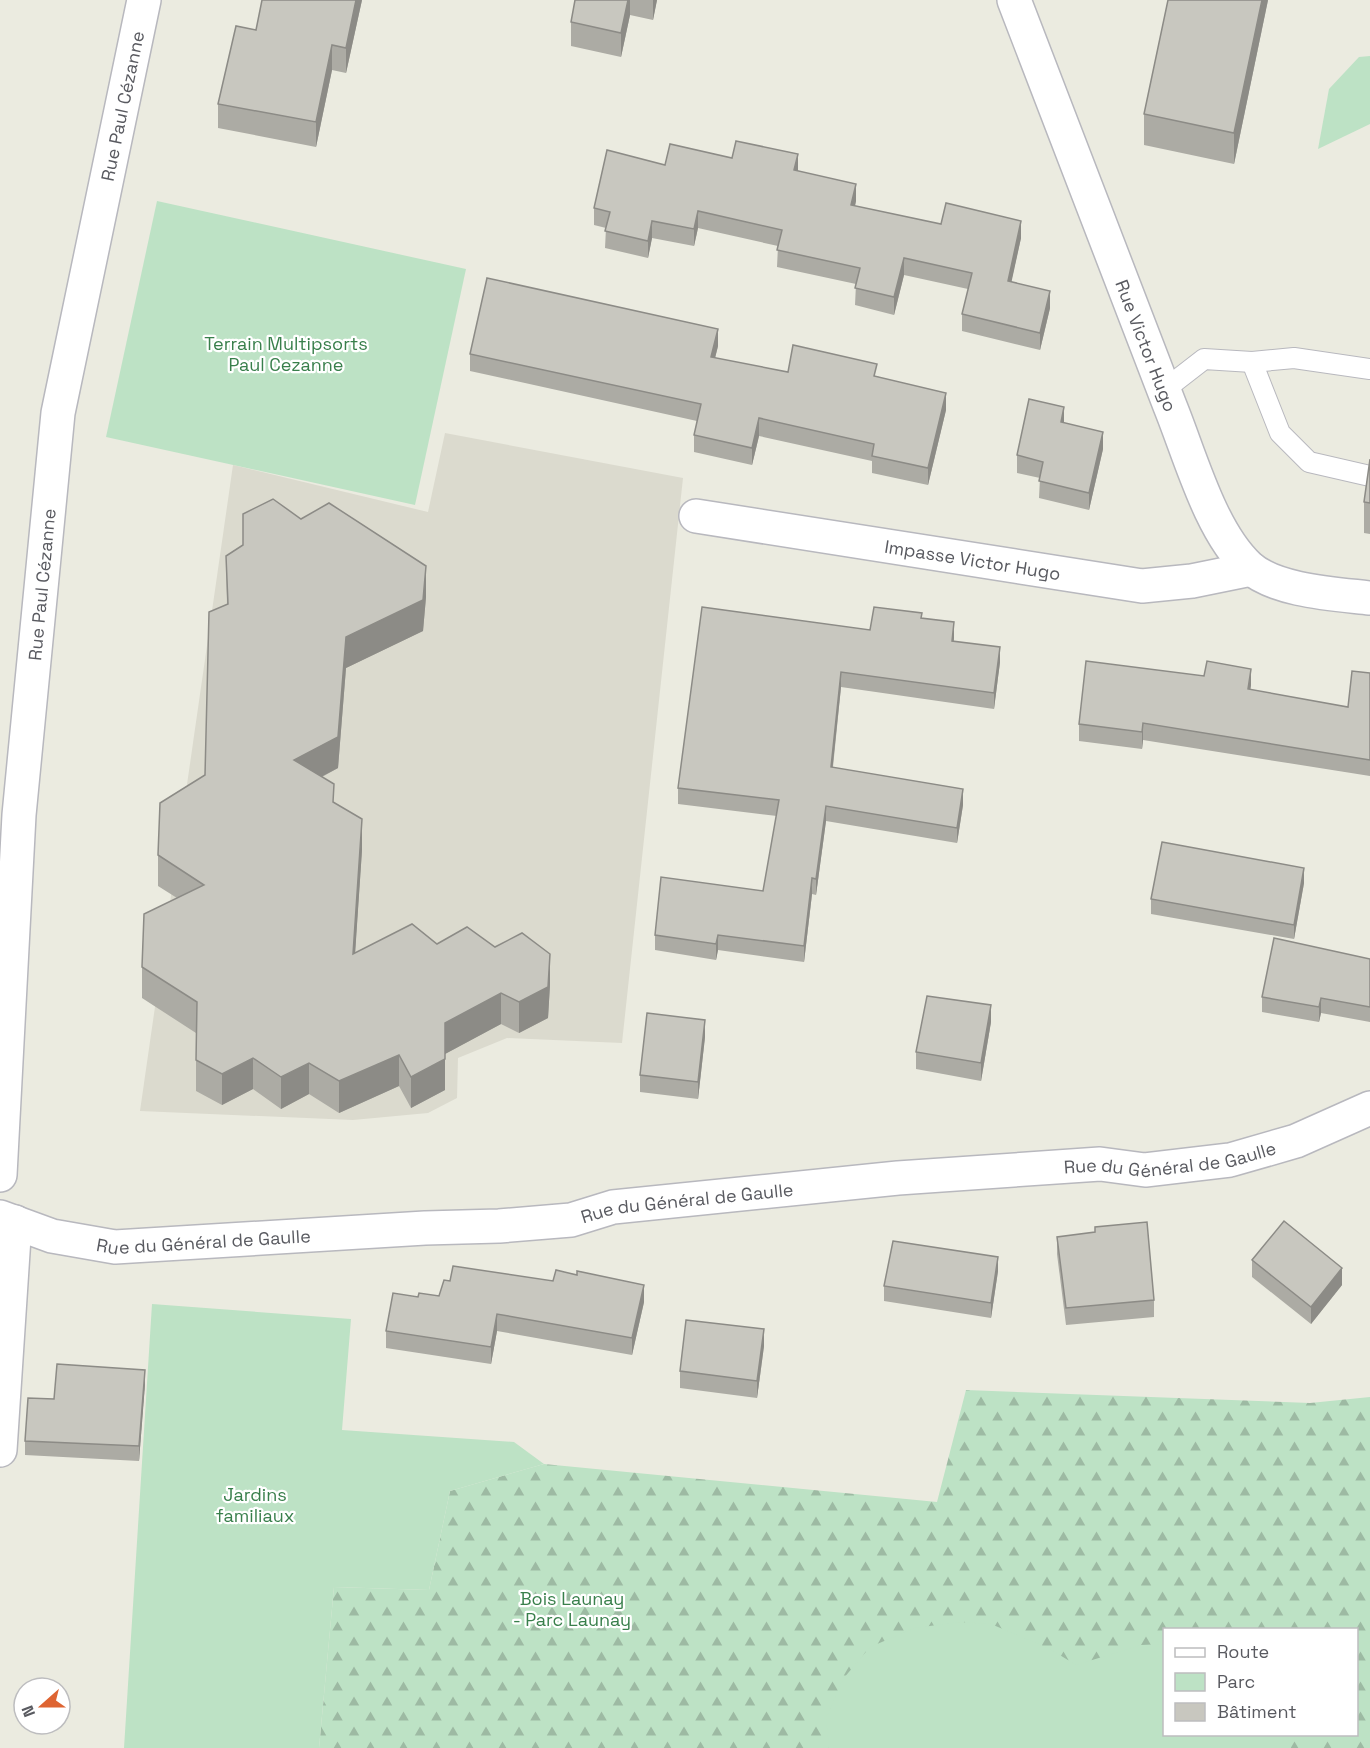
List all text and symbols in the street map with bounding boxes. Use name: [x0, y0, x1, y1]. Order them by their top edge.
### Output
street label: Rue Paul Cézanne: [95, 29, 149, 183]
street label: Rue Victor Hugo: [1111, 276, 1182, 415]
park label: Terrain Multipsorts Paul Cezanne: [204, 332, 368, 376]
street label: Rue Paul Cézanne: [23, 507, 60, 662]
street label: Impasse Victor Hugo: [883, 534, 1062, 585]
street label: Rue du Général de Gaulle: [1063, 1136, 1279, 1182]
street label: Rue du Général de Gaulle: [578, 1177, 794, 1228]
street label: Rue du Général de Gaulle: [95, 1224, 311, 1259]
park label: Jardins familiaux: [216, 1483, 294, 1527]
park label: Bois Launay - Parc Launay: [513, 1587, 631, 1631]
legend: [1163, 1628, 1358, 1736]
text: Route: [1217, 1640, 1269, 1663]
text: Parc: [1217, 1670, 1255, 1693]
north arrow: [12, 1676, 72, 1736]
text: Bâtiment: [1217, 1700, 1297, 1723]
text: N: [17, 1702, 40, 1720]

